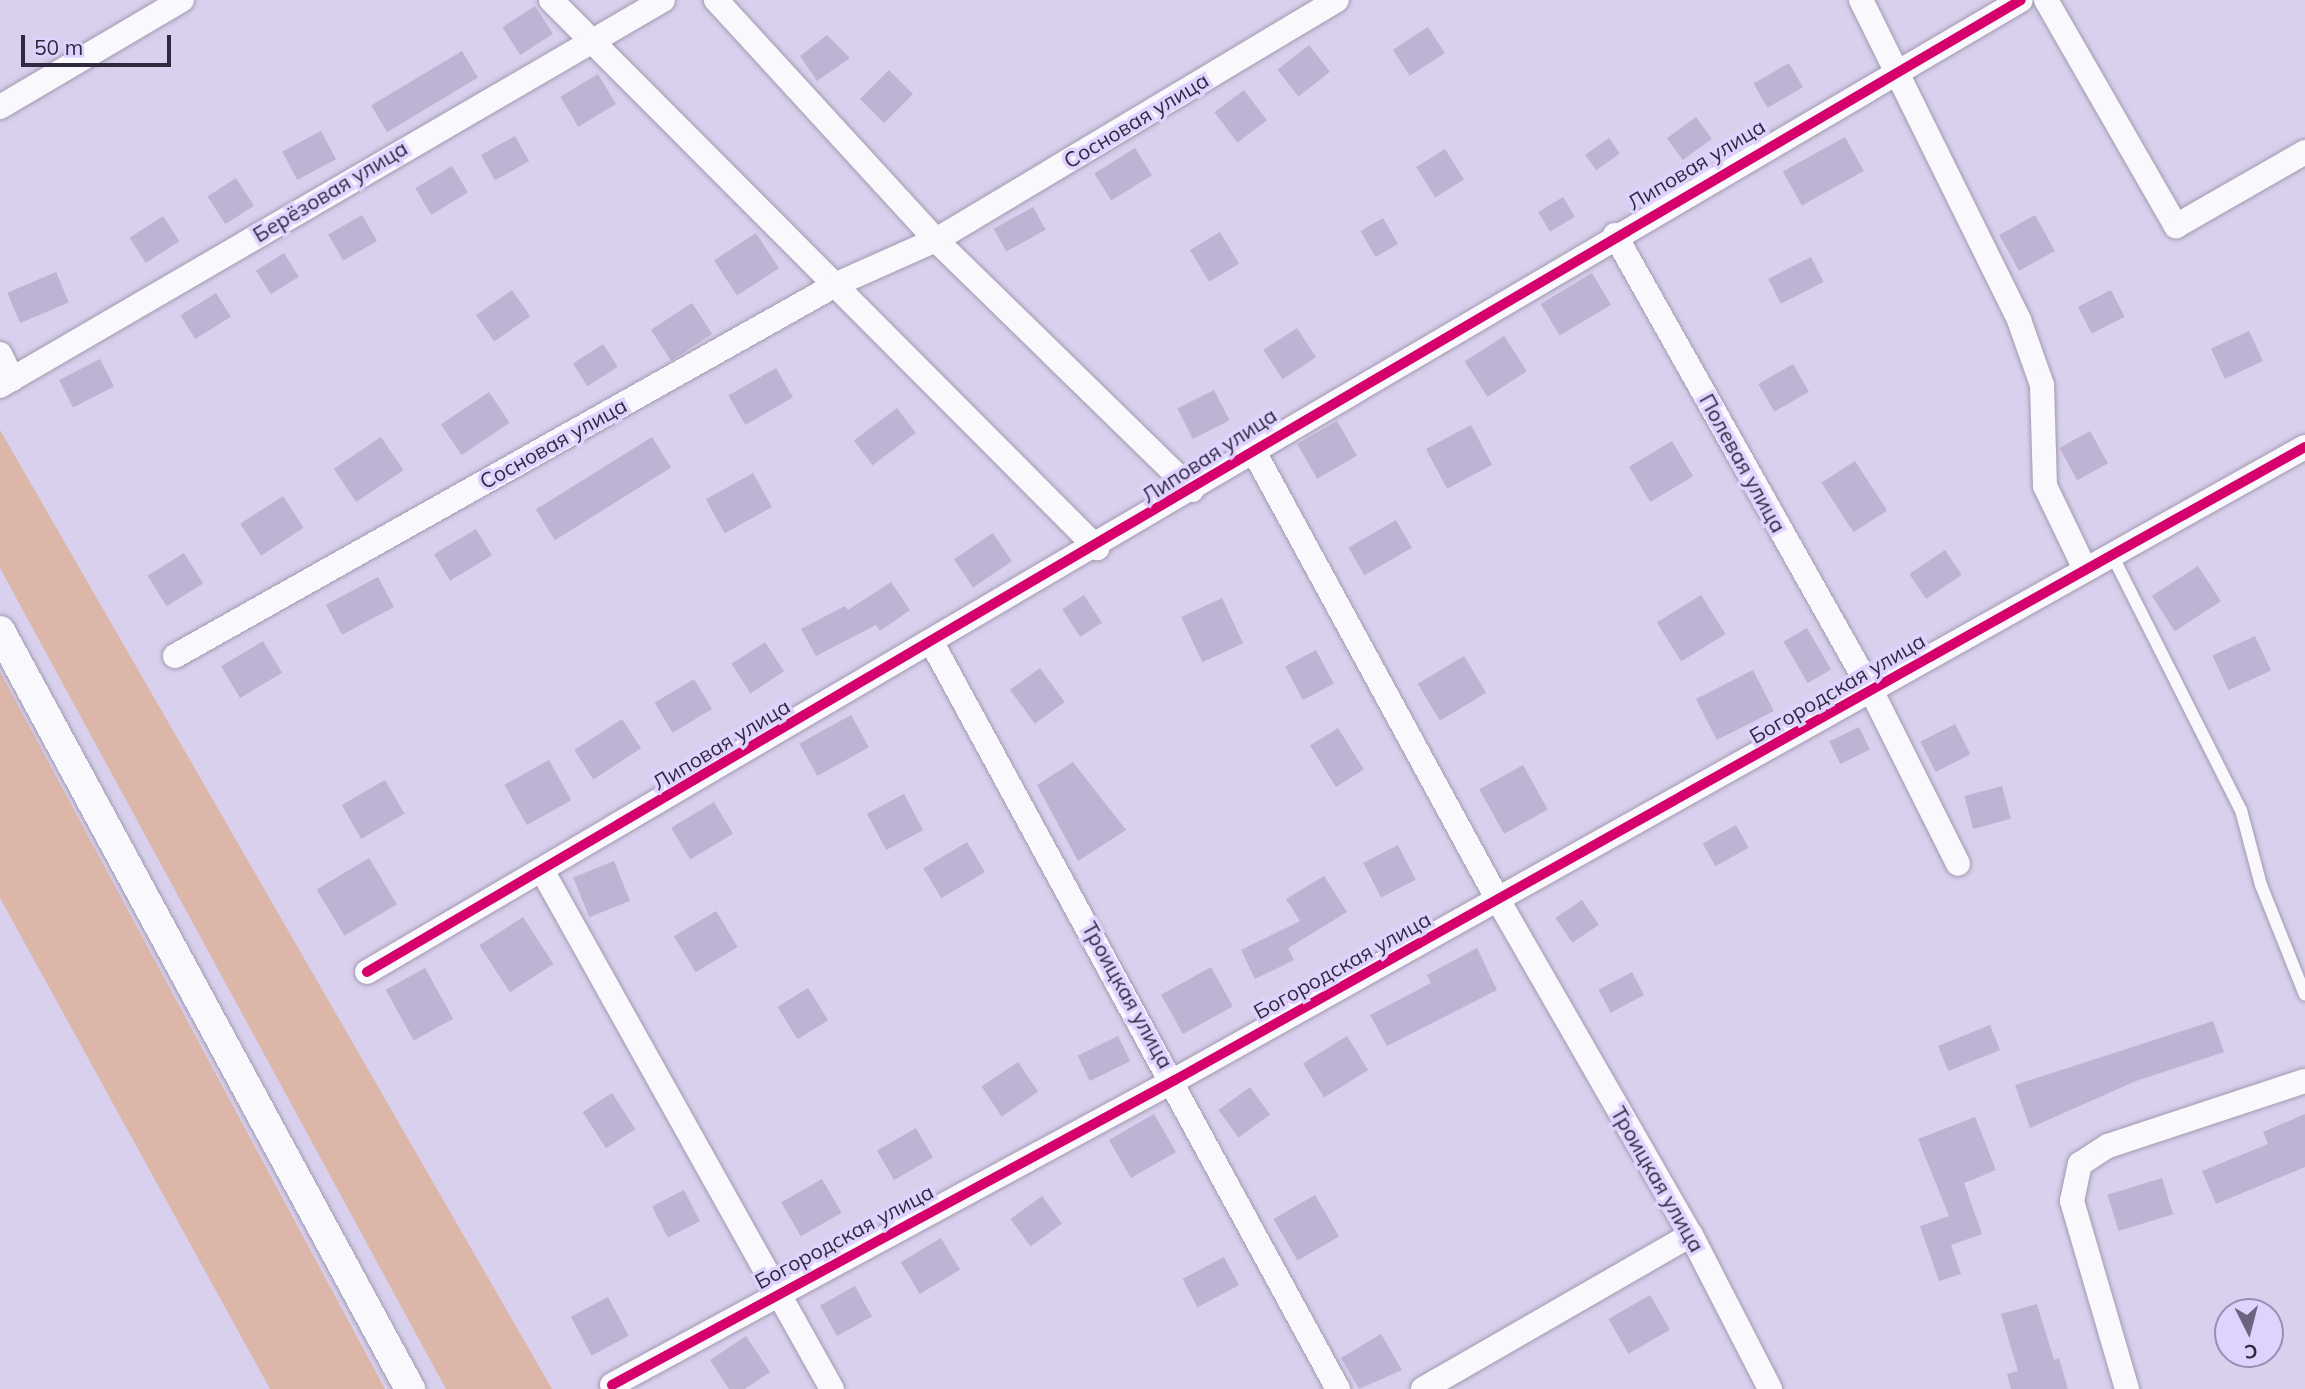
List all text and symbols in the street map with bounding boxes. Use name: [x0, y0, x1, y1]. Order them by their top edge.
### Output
scale bar: [24, 21, 175, 65]
text: 50 m: [34, 34, 83, 60]
street label: Сосновая улица: [1059, 67, 1213, 173]
street label: Липовая улица: [1623, 113, 1769, 215]
street label: Берёзовая улица: [248, 135, 412, 247]
street label: Полевая улица: [1694, 389, 1792, 537]
street label: Сосновая улица: [475, 392, 631, 494]
street label: Липовая улица: [1137, 402, 1281, 508]
street label: Богородская улица: [1745, 627, 1929, 749]
street label: Липовая улица: [648, 693, 794, 795]
street label: Богородская улица: [1249, 906, 1435, 1024]
street label: Троицкая улица: [1077, 917, 1179, 1073]
street label: Троицкая улица: [1606, 1102, 1710, 1256]
street label: Богородская улица: [750, 1178, 938, 1294]
north arrow: [2214, 1298, 2284, 1368]
text: С: [2243, 1339, 2259, 1365]

